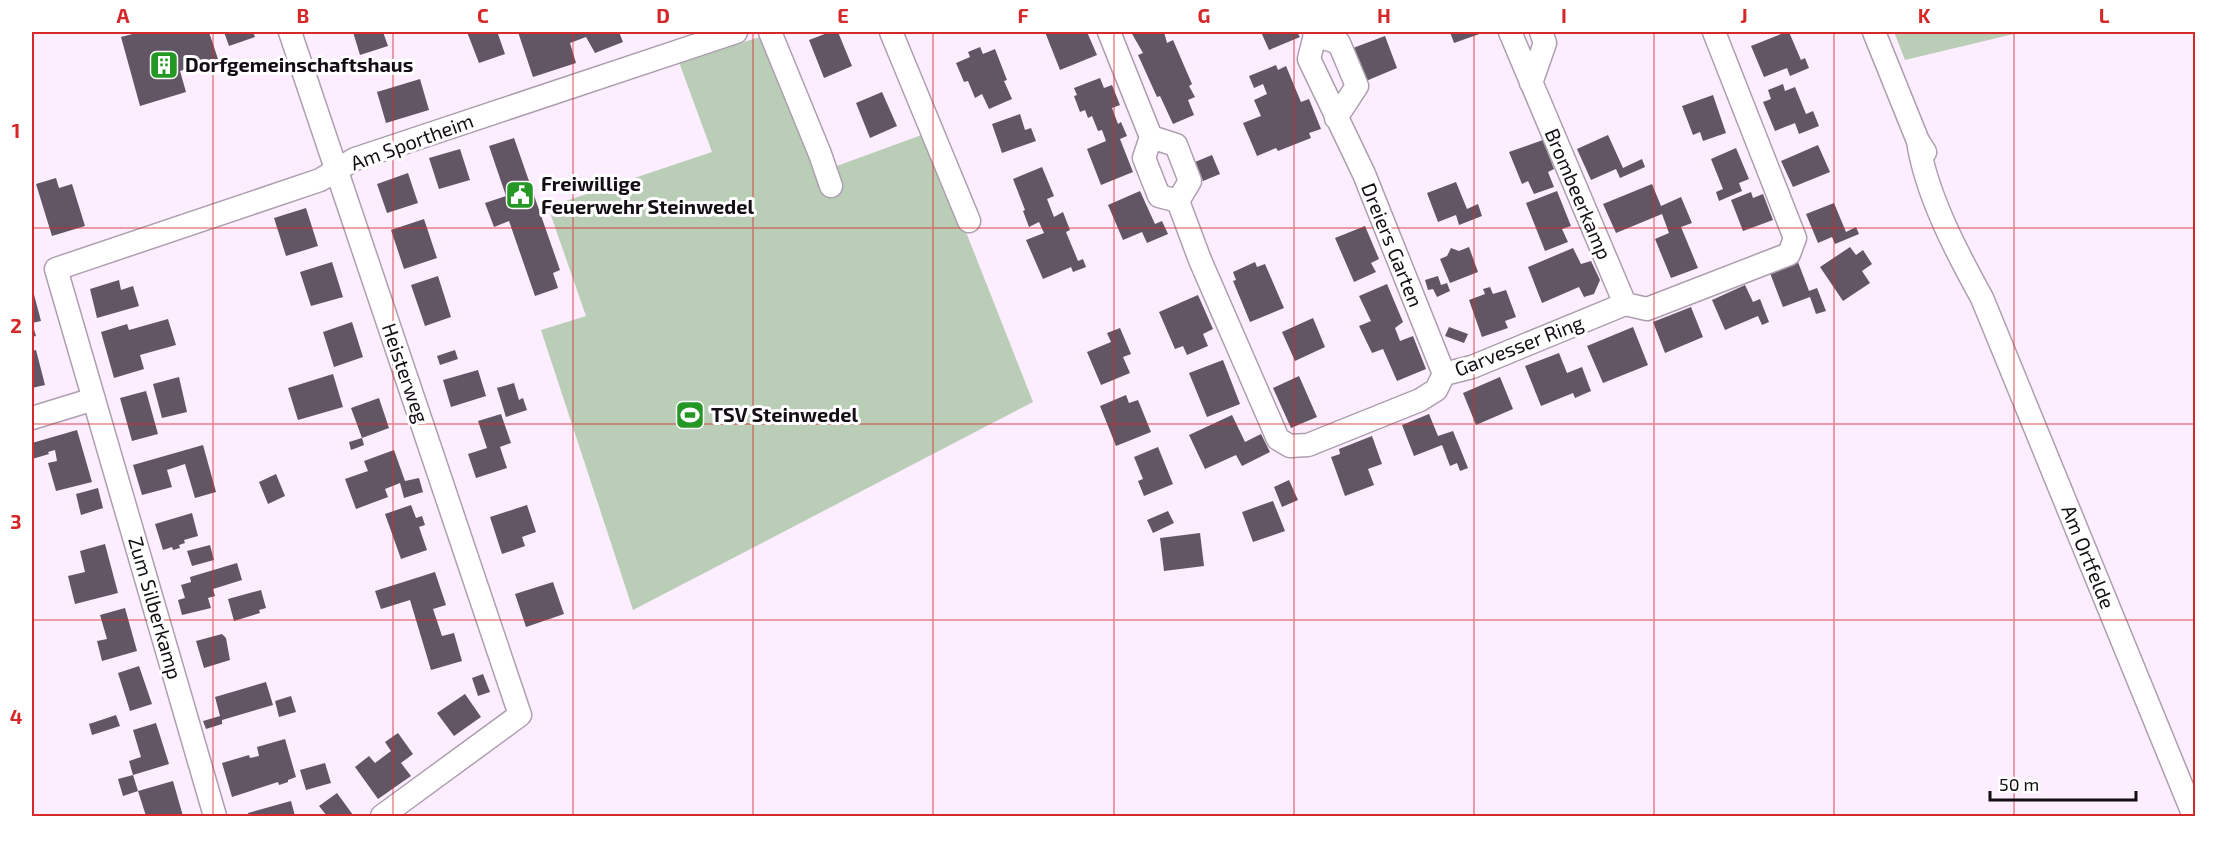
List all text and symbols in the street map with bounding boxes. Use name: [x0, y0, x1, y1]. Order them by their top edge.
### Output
text: A: [116, 3, 130, 27]
text: B: [297, 3, 309, 27]
text: C: [477, 3, 489, 27]
text: D: [656, 3, 670, 27]
text: E: [837, 3, 849, 27]
text: F: [1017, 3, 1029, 27]
text: G: [1198, 3, 1210, 27]
text: H: [1377, 3, 1391, 27]
text: I: [1561, 3, 1567, 27]
text: J: [1740, 3, 1748, 27]
text: K: [1918, 3, 1931, 27]
text: L: [2099, 3, 2110, 27]
building icon: Dorfgemeinschaftshaus: [148, 49, 180, 81]
place label: Dorfgemeinschaftshaus: [185, 52, 413, 76]
street label: Am Sportheim: [347, 108, 476, 174]
text: 1: [12, 118, 20, 142]
street label: Brombeerkamp: [1540, 124, 1617, 263]
place label: Freiwillige Feuerwehr Steinwedel: [541, 171, 755, 218]
public building icon: Freiwillige Feuerwehr Steinwedel: [504, 179, 536, 211]
street label: Dreiers Garten: [1357, 179, 1429, 310]
street label: Garvesser Ring: [1451, 309, 1586, 381]
text: 2: [10, 313, 22, 337]
street label: Heisterweg: [378, 320, 434, 426]
sports icon: TSV Steinwedel: [674, 399, 706, 431]
place label: TSV Steinwedel: [711, 402, 858, 426]
street label: Am Ortfelde: [2057, 501, 2121, 612]
text: 3: [10, 509, 22, 533]
street label: Zum Silberkamp: [124, 534, 188, 682]
text: 4: [10, 704, 23, 728]
scale bar: [1990, 764, 2136, 802]
text: 50 m: [1999, 773, 2039, 795]

